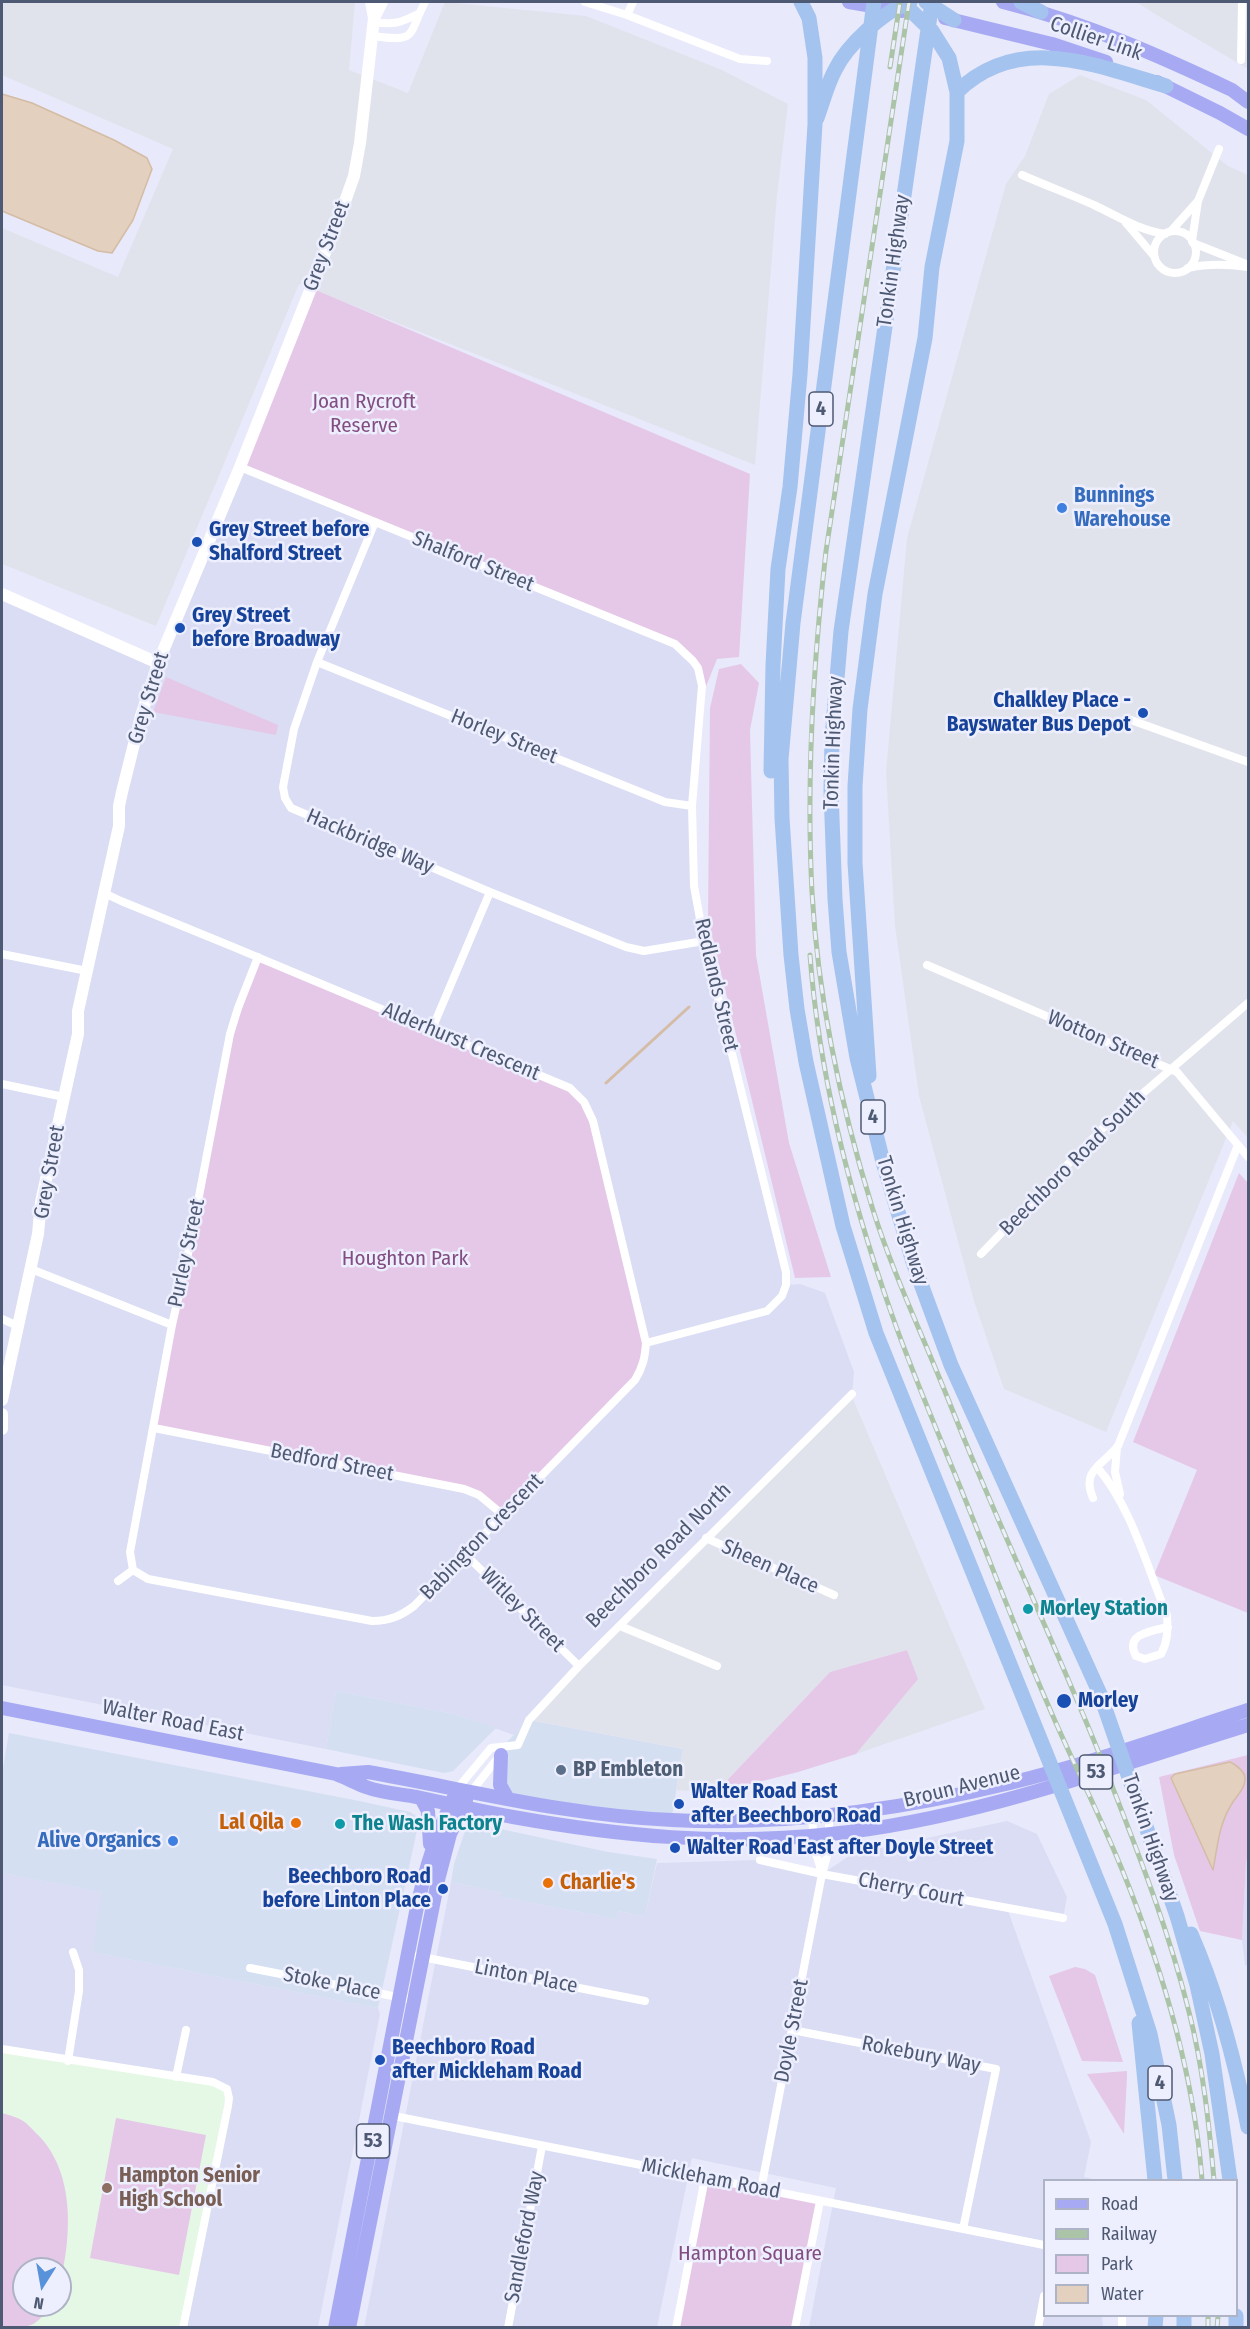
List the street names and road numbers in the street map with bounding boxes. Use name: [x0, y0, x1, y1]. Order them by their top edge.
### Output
street label: Collier Link: [1047, 11, 1145, 67]
street label: Tonkin Highway: [872, 193, 916, 329]
street label: Grey Street: [298, 197, 356, 295]
road number: 4: [809, 392, 833, 426]
street label: Shalford Street: [409, 526, 537, 598]
street label: Grey Street: [123, 649, 175, 747]
street label: Tonkin Highway: [819, 676, 849, 810]
street label: Horley Street: [447, 704, 561, 770]
street label: Hackbridge Way: [302, 804, 438, 880]
street label: Redlands Street: [688, 916, 744, 1054]
street label: Alderhurst Crescent: [378, 997, 544, 1087]
street label: Wotton Street: [1043, 1005, 1163, 1075]
street label: Beechboro Road South: [995, 1085, 1151, 1241]
road number: 4: [861, 1100, 885, 1134]
street label: Grey Street: [29, 1123, 71, 1221]
street label: Tonkin Highway: [870, 1153, 934, 1289]
street label: Purley Street: [163, 1196, 211, 1310]
street label: Bedford Street: [268, 1439, 396, 1487]
street label: Babington Crescent: [415, 1469, 549, 1605]
street label: Beechboro Road North: [581, 1478, 737, 1634]
street label: Sheen Place: [718, 1534, 822, 1600]
street label: Witley Street: [474, 1562, 570, 1658]
street label: Walter Road East: [100, 1695, 246, 1747]
road number: 53: [1080, 1755, 1112, 1789]
street label: Broun Avenue: [901, 1760, 1023, 1814]
street label: Tonkin Highway: [1116, 1771, 1184, 1905]
street label: Cherry Court: [856, 1867, 966, 1913]
street label: Linton Place: [472, 1955, 580, 1999]
street label: Stoke Place: [281, 1962, 383, 2006]
street label: Doyle Street: [770, 1977, 814, 2085]
street label: Rokebury Way: [860, 2031, 982, 2079]
road number: 4: [1148, 2066, 1172, 2100]
road number: 53: [356, 2124, 389, 2158]
street label: Mickleham Road: [639, 2153, 783, 2205]
street label: Sandleford Way: [500, 2169, 550, 2305]

